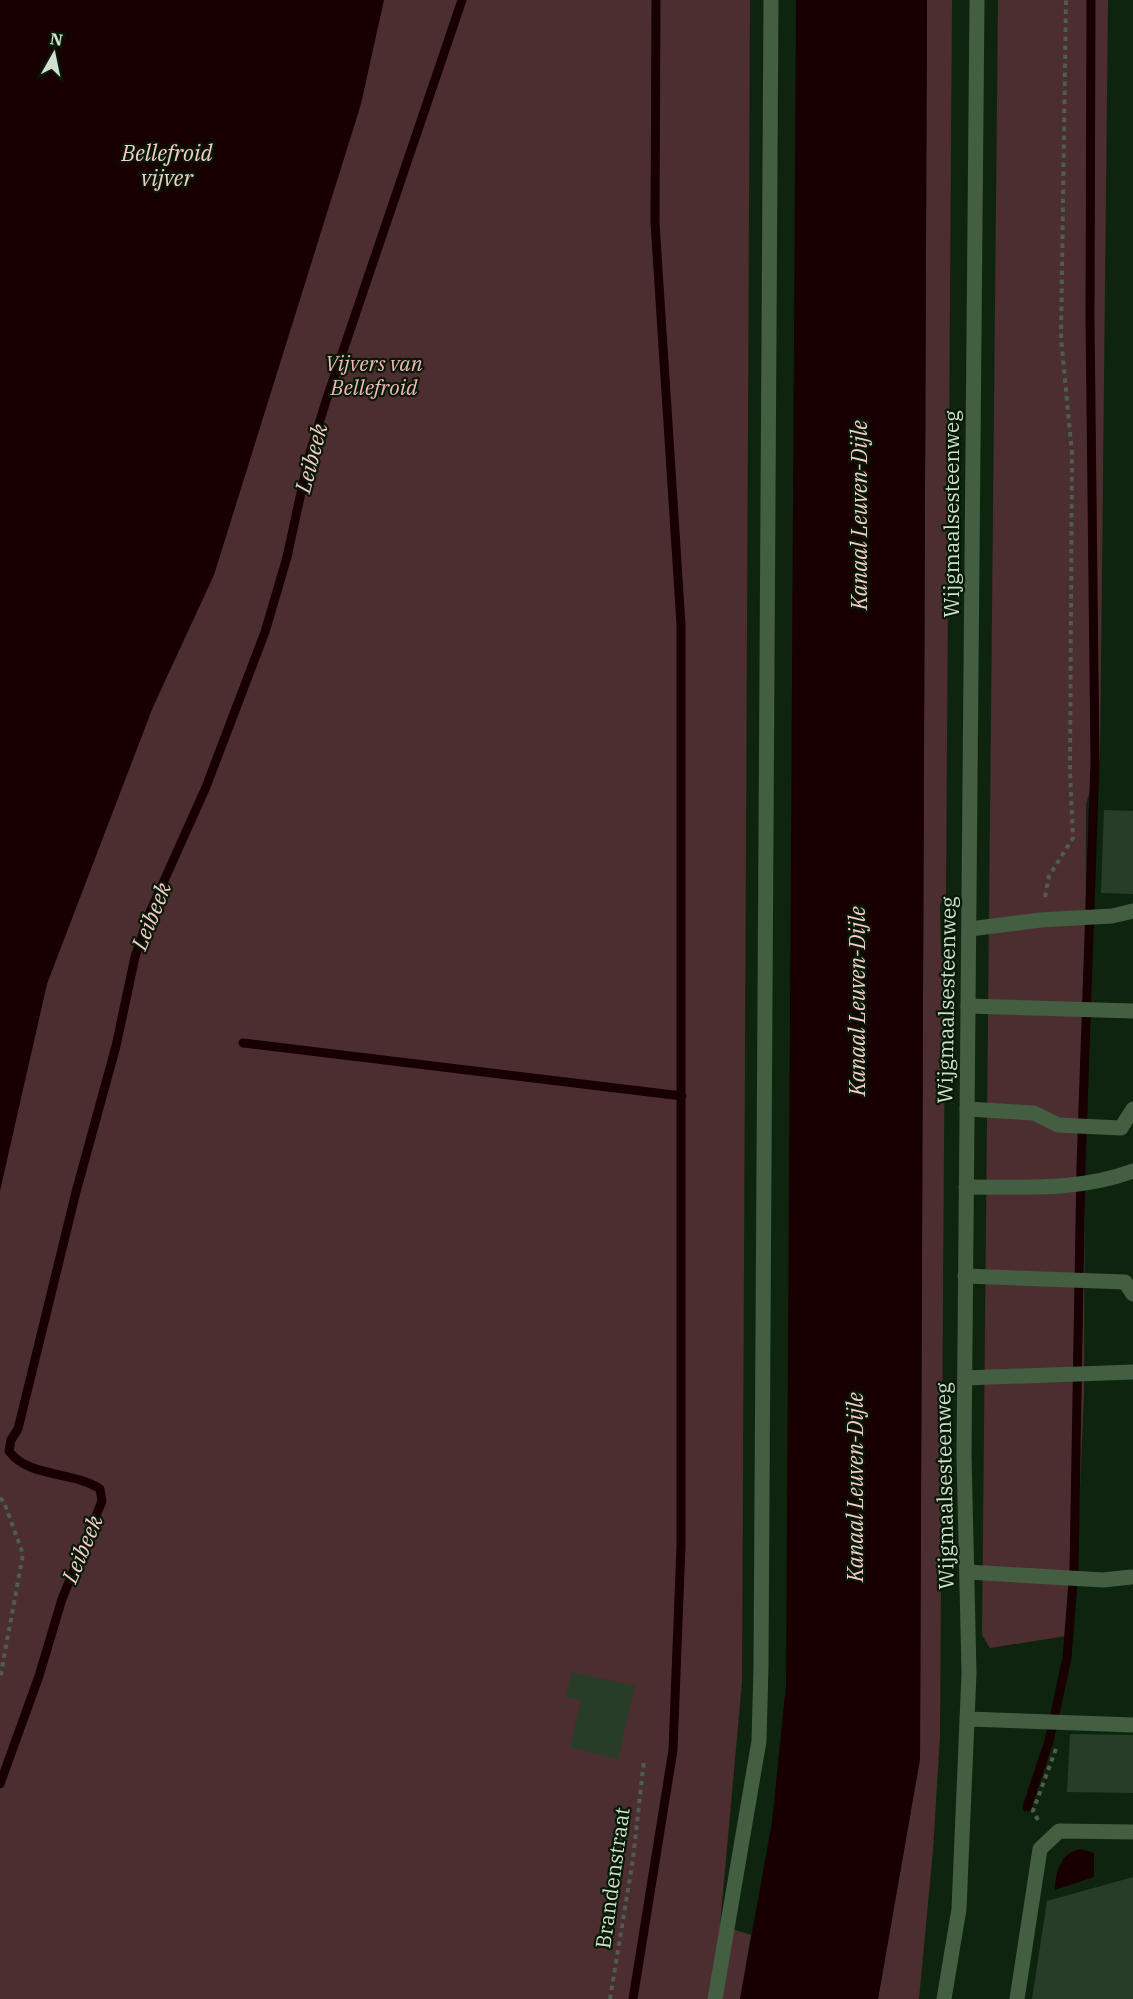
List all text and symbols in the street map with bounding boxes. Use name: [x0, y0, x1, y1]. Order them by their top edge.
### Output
north arrow: [24, 24, 84, 84]
text: N: [49, 28, 64, 50]
water label: Bellefroid vijver: [121, 138, 214, 192]
park label: Vijvers van Bellefroid: [325, 349, 423, 401]
street label: Wijgmaalsesteenweg: [937, 410, 965, 618]
water label: Leibeek: [287, 420, 334, 497]
water label: Kanaal Leuven-Dijle: [844, 420, 873, 611]
water label: Leibeek: [123, 877, 177, 955]
street label: Wijgmaalsesteenweg: [930, 896, 962, 1104]
water label: Kanaal Leuven-Dijle: [842, 906, 871, 1097]
street label: Wijgmaalsesteenweg: [928, 1382, 960, 1590]
water label: Kanaal Leuven-Dijle: [840, 1392, 869, 1583]
water label: Leibeek: [54, 1510, 109, 1588]
street label: Brandenstraat: [588, 1805, 636, 1950]

